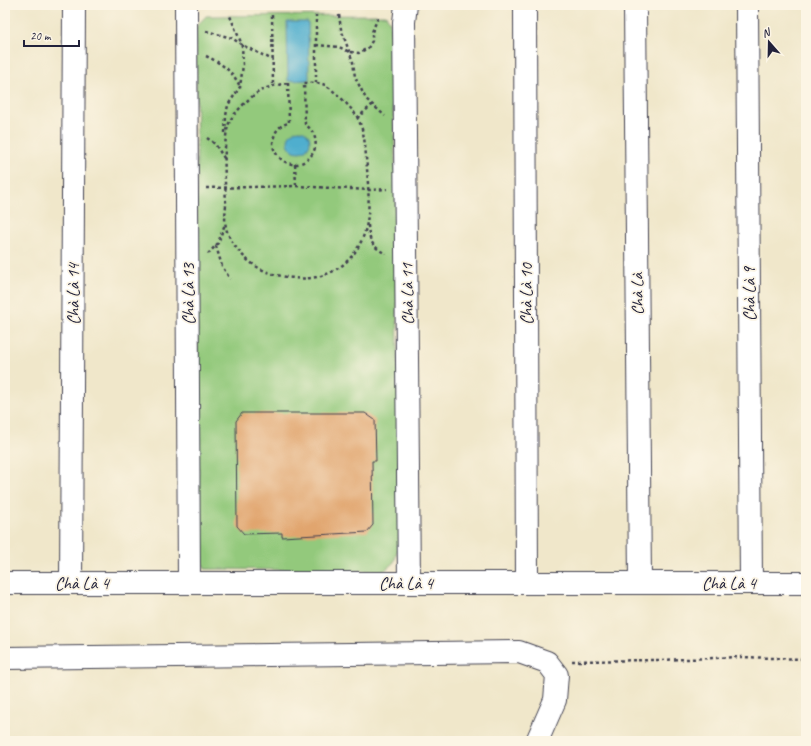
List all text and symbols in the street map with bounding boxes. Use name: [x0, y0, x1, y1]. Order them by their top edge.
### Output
scale bar: [24, 22, 79, 48]
north arrow: [749, 22, 789, 62]
text: N: [760, 24, 773, 40]
text: 20 m: [30, 28, 52, 44]
street label: Chà Là 14: [63, 261, 84, 325]
street label: Chà Là 13: [178, 262, 199, 325]
street label: Chà Là 11: [396, 262, 419, 325]
street label: Chà Là 10: [516, 262, 537, 325]
street label: Chà Là 9: [739, 266, 760, 321]
street label: Chà Là: [627, 271, 648, 315]
street label: Chà Là 4: [55, 573, 111, 594]
street label: Chà Là 4: [379, 573, 435, 594]
street label: Chà Là 4: [702, 573, 758, 594]

